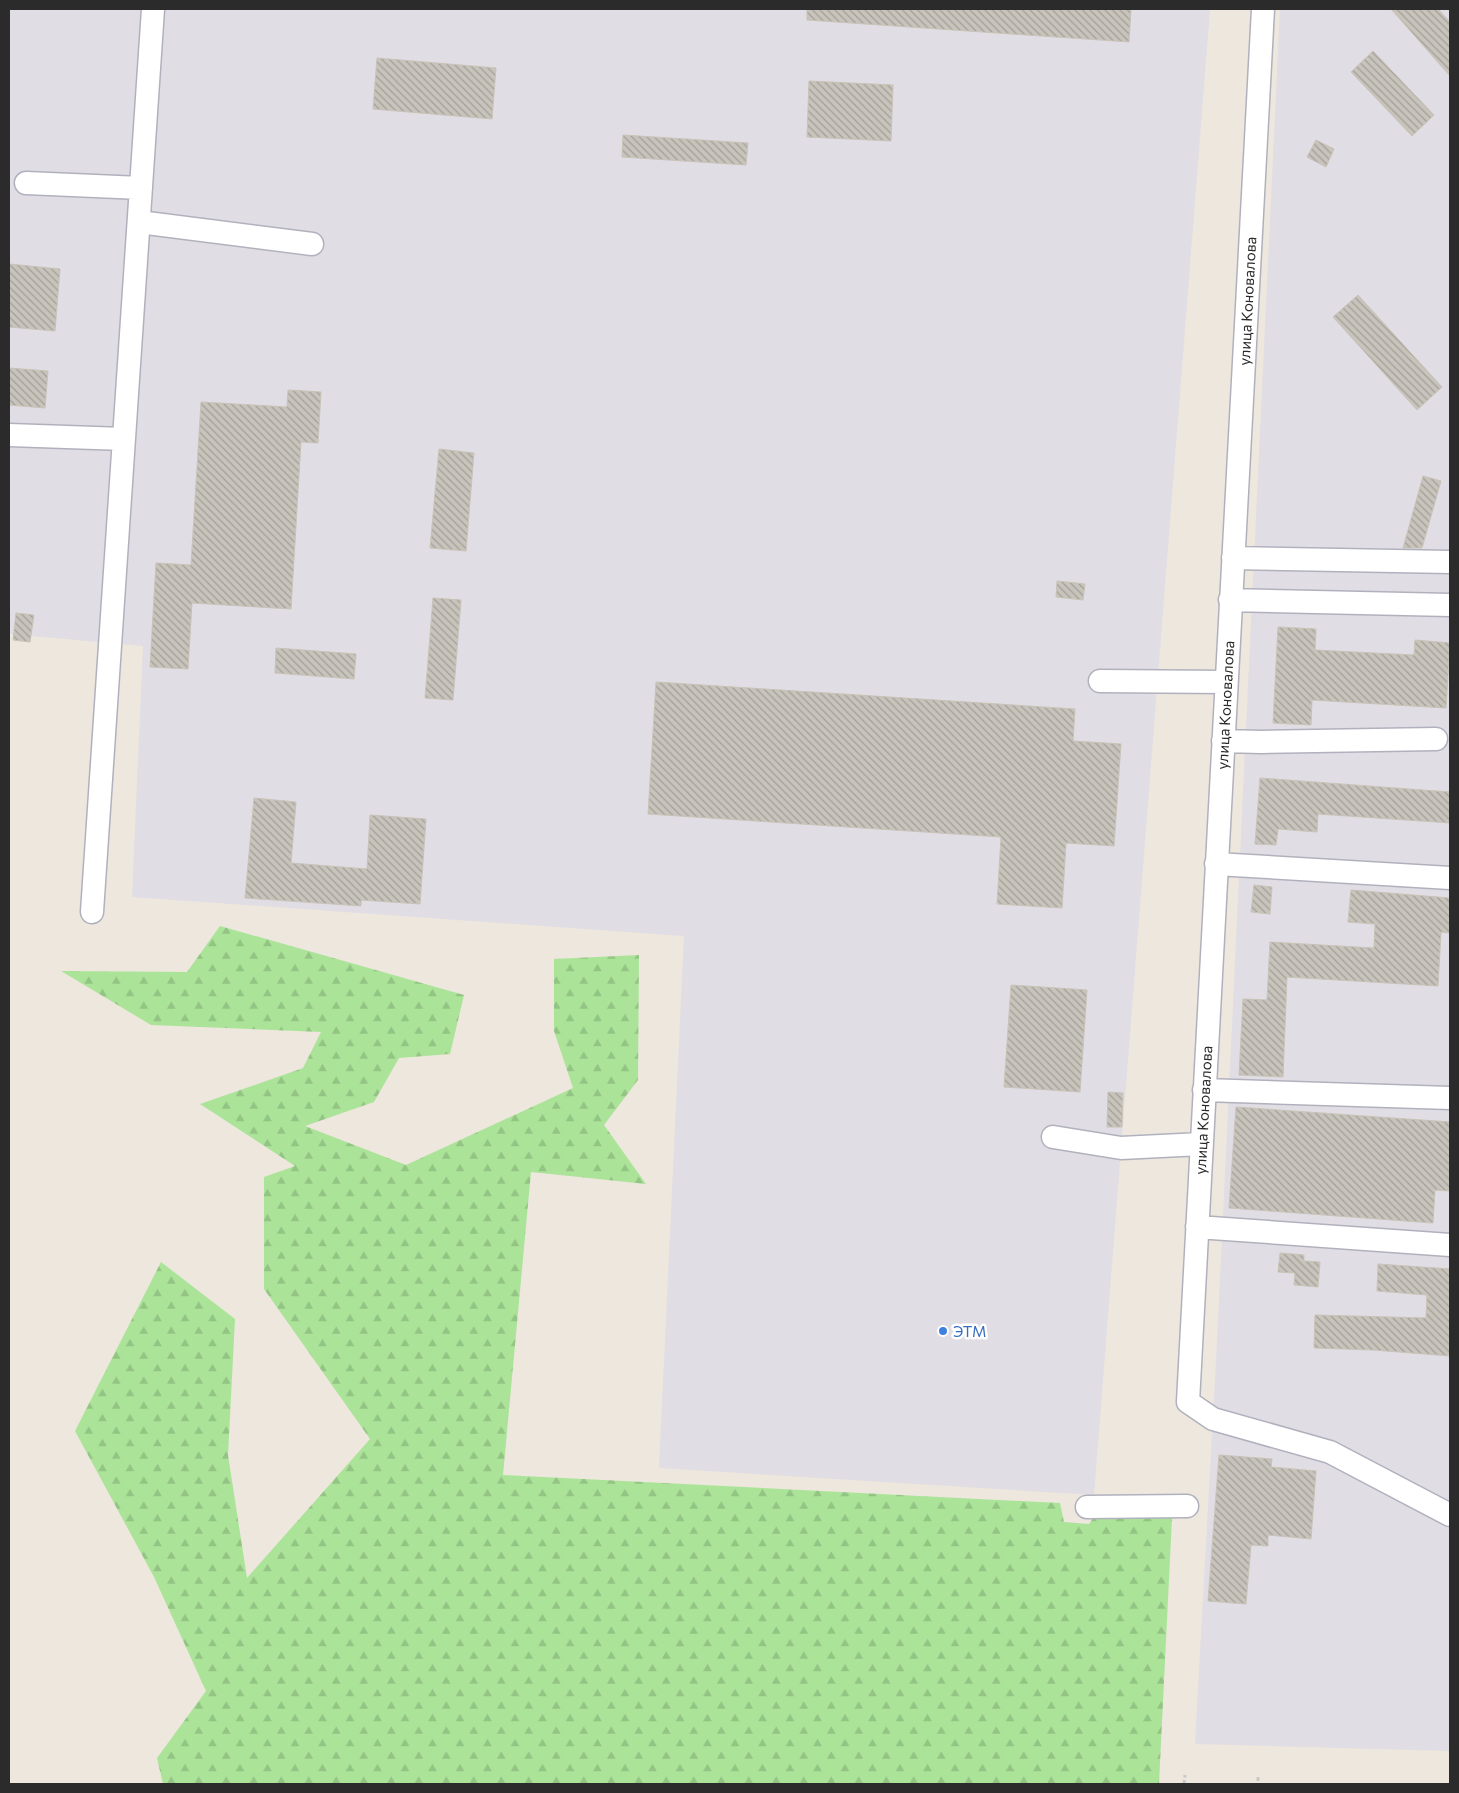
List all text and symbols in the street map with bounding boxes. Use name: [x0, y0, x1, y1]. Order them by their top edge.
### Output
street label: улица Коновалова: [1235, 236, 1259, 366]
street label: улица Коновалова: [1213, 640, 1237, 770]
street label: улица Коновалова: [1191, 1045, 1215, 1175]
place label: ЭТМ: [953, 1322, 986, 1340]
marker: ЭТМ: [937, 1325, 949, 1337]

